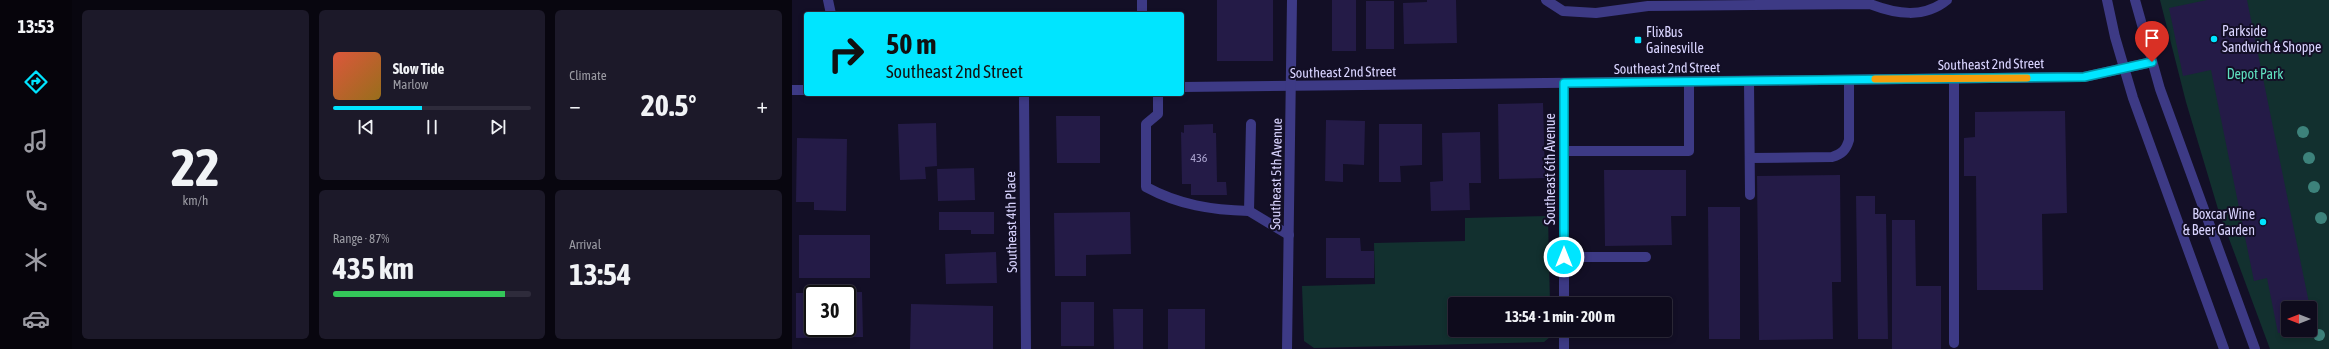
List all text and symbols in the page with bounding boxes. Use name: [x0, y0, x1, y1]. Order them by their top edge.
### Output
text: 13:53: [17, 16, 55, 37]
pin: [2135, 21, 2169, 62]
place label: Parkside Sandwich & Shoppe: [2222, 23, 2321, 55]
place label: FlixBus Gainesville: [1646, 24, 1704, 56]
icon: arrive: [2141, 27, 2163, 49]
icon: right: [820, 28, 872, 80]
text: 50 m: [886, 28, 936, 60]
marker: Parkside Sandwich & Shoppe: [2209, 34, 2219, 44]
marker: FlixBus Gainesville: [1633, 35, 1643, 45]
street label: Southeast 2nd Street: [1938, 55, 2044, 73]
street label: Southeast 2nd Street: [1614, 59, 1720, 77]
text: Slow Tide: [393, 60, 444, 77]
text: Southeast 2nd Street: [886, 61, 1023, 82]
street label: Southeast 2nd Street: [1290, 63, 1396, 81]
park label: Depot Park: [2227, 66, 2283, 82]
icon: directions: [22, 68, 50, 96]
text: Climate: [569, 68, 607, 83]
text: Marlow: [393, 77, 428, 92]
text: 20.5°: [641, 88, 697, 122]
text: −: [569, 92, 581, 118]
text: +: [757, 92, 768, 118]
street label: Southeast 6th Avenue: [1542, 113, 1558, 225]
icon: previous: [355, 116, 377, 138]
icon: pause: [421, 116, 443, 138]
icon: next: [487, 116, 509, 138]
street label: Southeast 5th Avenue: [1267, 118, 1285, 230]
icon: music: [22, 127, 50, 155]
text: 22: [171, 137, 220, 197]
house number: 436: [1191, 151, 1208, 165]
street label: Southeast 4th Place: [1002, 171, 1020, 273]
icon: phone: [22, 187, 50, 215]
text: km/h: [182, 193, 208, 208]
place label: Boxcar Wine & Beer Garden: [2183, 206, 2255, 238]
marker: Boxcar Wine & Beer Garden: [2258, 217, 2268, 227]
text: Range · 87%: [333, 231, 389, 246]
position arrow: [1543, 236, 1585, 278]
text: Arrival: [569, 237, 601, 252]
icon: climate: [22, 246, 50, 274]
text: 435 km: [333, 251, 414, 285]
text: 13:54: [569, 257, 631, 291]
speed limit sign: 30: [804, 285, 856, 337]
north arrow: [2281, 301, 2317, 337]
map controls: [2281, 301, 2317, 337]
icon: car: [22, 305, 50, 333]
text: 13:54 · 1 min · 200 m: [1505, 308, 1615, 325]

